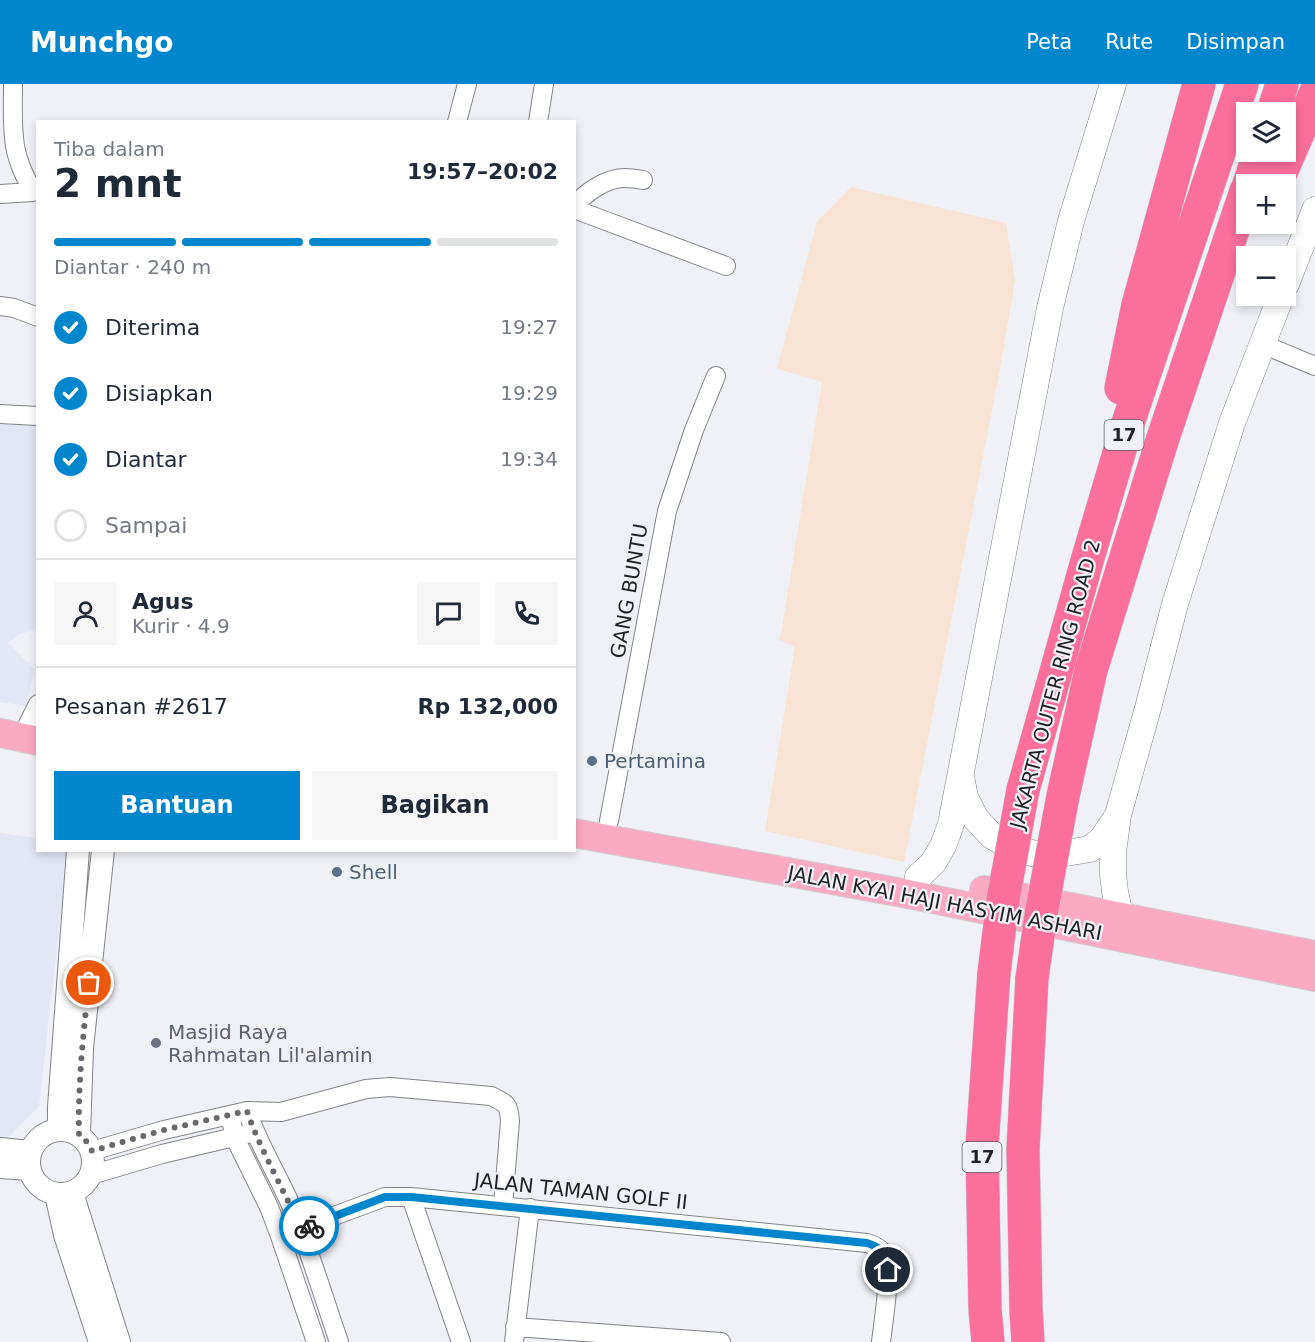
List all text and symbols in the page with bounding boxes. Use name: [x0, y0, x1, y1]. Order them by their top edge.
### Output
text: Munchgo: [30, 26, 174, 59]
text: Peta: [1026, 30, 1072, 54]
text: Rute: [1105, 30, 1153, 54]
text: Disimpan: [1186, 30, 1285, 54]
map controls: [1236, 102, 1296, 306]
button: layers: [1236, 102, 1296, 162]
text: Tiba dalam: [54, 137, 165, 161]
text: 19:57–20:02: [407, 159, 558, 184]
text: 2 mnt: [54, 161, 182, 206]
button: +: [1236, 174, 1296, 234]
button: −: [1236, 246, 1296, 306]
text: Diantar · 240 m: [54, 255, 211, 279]
icon: check: [54, 311, 87, 344]
text: Diterima: [105, 315, 200, 340]
text: 19:27: [500, 315, 558, 339]
icon: check: [54, 377, 87, 410]
text: Disiapkan: [105, 381, 213, 406]
text: 19:29: [500, 381, 558, 405]
road number: 17: [1104, 420, 1144, 450]
icon: check: [54, 443, 87, 476]
text: Diantar: [105, 447, 187, 472]
text: 19:34: [500, 447, 558, 471]
text: Sampai: [105, 513, 187, 538]
street label: GANG BUNTU: [605, 522, 653, 660]
street label: JAKARTA OUTER RING ROAD 2: [1004, 537, 1105, 833]
button: person: [54, 582, 117, 645]
button: chat: [417, 582, 480, 645]
button: phone: [495, 582, 558, 645]
text: Agus: [132, 589, 194, 614]
text: Kurir · 4.9: [132, 614, 230, 638]
text: Pesanan #2617: [54, 694, 228, 719]
text: Rp 132,000: [417, 694, 558, 719]
place label: Pertamina: [604, 749, 706, 773]
marker: Pertamina: [585, 754, 599, 768]
button: Bantuan: [54, 771, 300, 840]
button: Bagikan: [312, 771, 558, 840]
place label: Shell: [349, 860, 398, 884]
street label: JALAN KYAI HAJI HASYIM ASHARI: [784, 860, 1104, 945]
marker: Shell: [330, 865, 344, 879]
pin: [63, 957, 114, 1008]
icon: bag: [72, 966, 105, 999]
place label: Masjid Raya Rahmatan Lil'alamin: [168, 1020, 373, 1067]
marker: Masjid Raya Rahmatan Lil'alamin: [149, 1036, 163, 1050]
road number: 17: [962, 1142, 1002, 1172]
street label: JALAN TAMAN GOLF II: [471, 1168, 689, 1214]
courier: [279, 1196, 339, 1256]
icon: bike: [293, 1210, 326, 1243]
pin: [862, 1244, 913, 1295]
icon: home: [871, 1253, 904, 1286]

